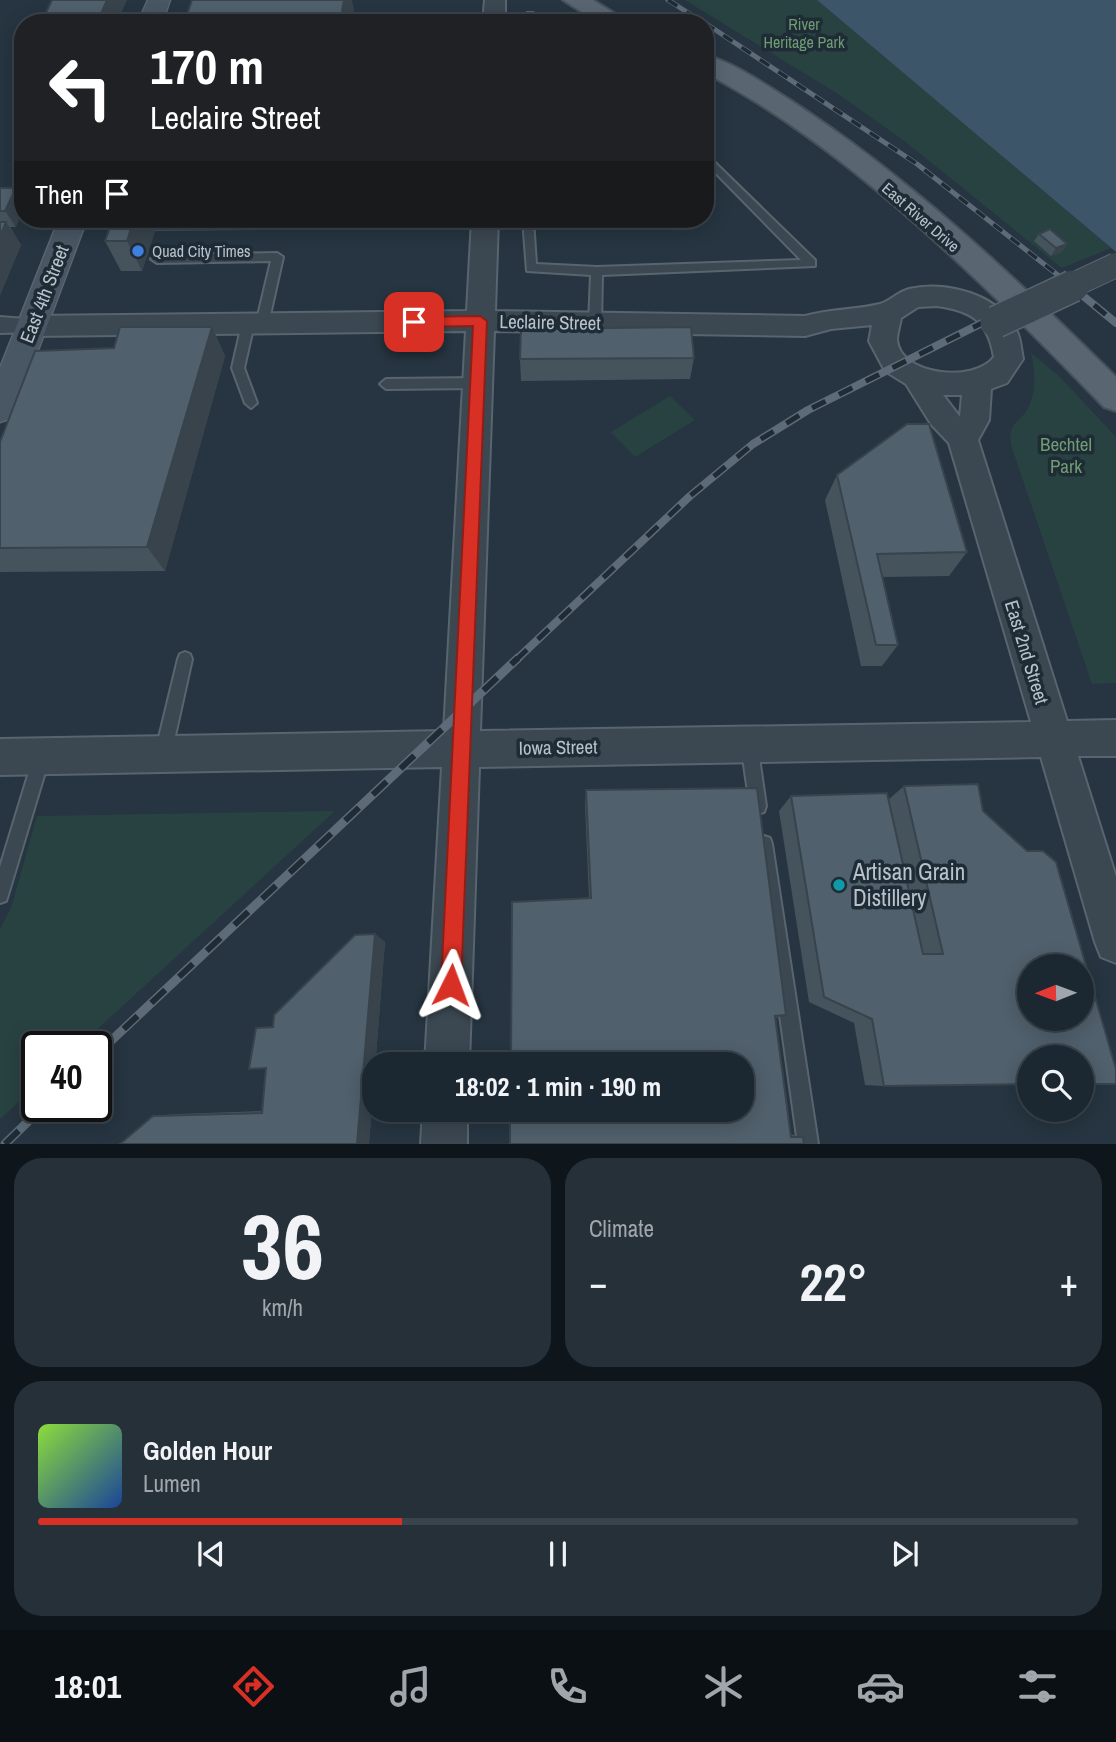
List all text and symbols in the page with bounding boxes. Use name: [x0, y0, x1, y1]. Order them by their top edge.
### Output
park label: River Heritage Park: [764, 13, 845, 53]
text: 170 m: [150, 33, 264, 99]
icon: left: [35, 42, 126, 133]
text: Leclaire Street: [150, 96, 321, 139]
icon: arrive: [98, 175, 136, 213]
text: Then: [35, 177, 84, 212]
street label: East River Drive: [877, 177, 965, 257]
place label: Quad City Times: [152, 240, 251, 262]
street label: East 4th Street: [13, 241, 75, 347]
marker: Quad City Times: [130, 243, 146, 259]
pin: [384, 292, 444, 352]
icon: arrive: [395, 303, 433, 341]
street label: Leclaire Street: [499, 308, 602, 336]
park label: Bechtel Park: [1040, 431, 1092, 479]
street label: East 2nd Street: [999, 597, 1055, 708]
street label: Iowa Street: [518, 733, 598, 761]
place label: Artisan Grain Distillery: [852, 856, 965, 913]
marker: Artisan Grain Distillery: [831, 877, 847, 893]
position arrow: [414, 948, 488, 1022]
north arrow: [1017, 954, 1094, 1031]
map controls: [1017, 954, 1094, 1122]
speed limit sign: 40: [21, 1031, 112, 1122]
button: search: [1017, 1045, 1094, 1122]
text: 18:02 · 1 min · 190 m: [455, 1069, 661, 1104]
text: 36: [241, 1185, 324, 1307]
text: Climate: [589, 1213, 654, 1244]
text: 22°: [799, 1247, 868, 1317]
text: −: [589, 1257, 607, 1308]
text: +: [1060, 1257, 1078, 1308]
text: km/h: [262, 1292, 303, 1323]
text: Golden Hour: [143, 1433, 272, 1468]
text: Lumen: [143, 1468, 201, 1499]
icon: previous: [192, 1535, 230, 1573]
icon: pause: [539, 1535, 577, 1573]
icon: next: [886, 1535, 924, 1573]
icon: directions: [229, 1662, 278, 1711]
icon: music: [386, 1662, 435, 1711]
icon: phone: [543, 1662, 592, 1711]
icon: climate: [699, 1662, 748, 1711]
icon: car: [856, 1662, 905, 1711]
icon: filters: [1013, 1662, 1062, 1711]
text: 18:01: [54, 1665, 121, 1708]

